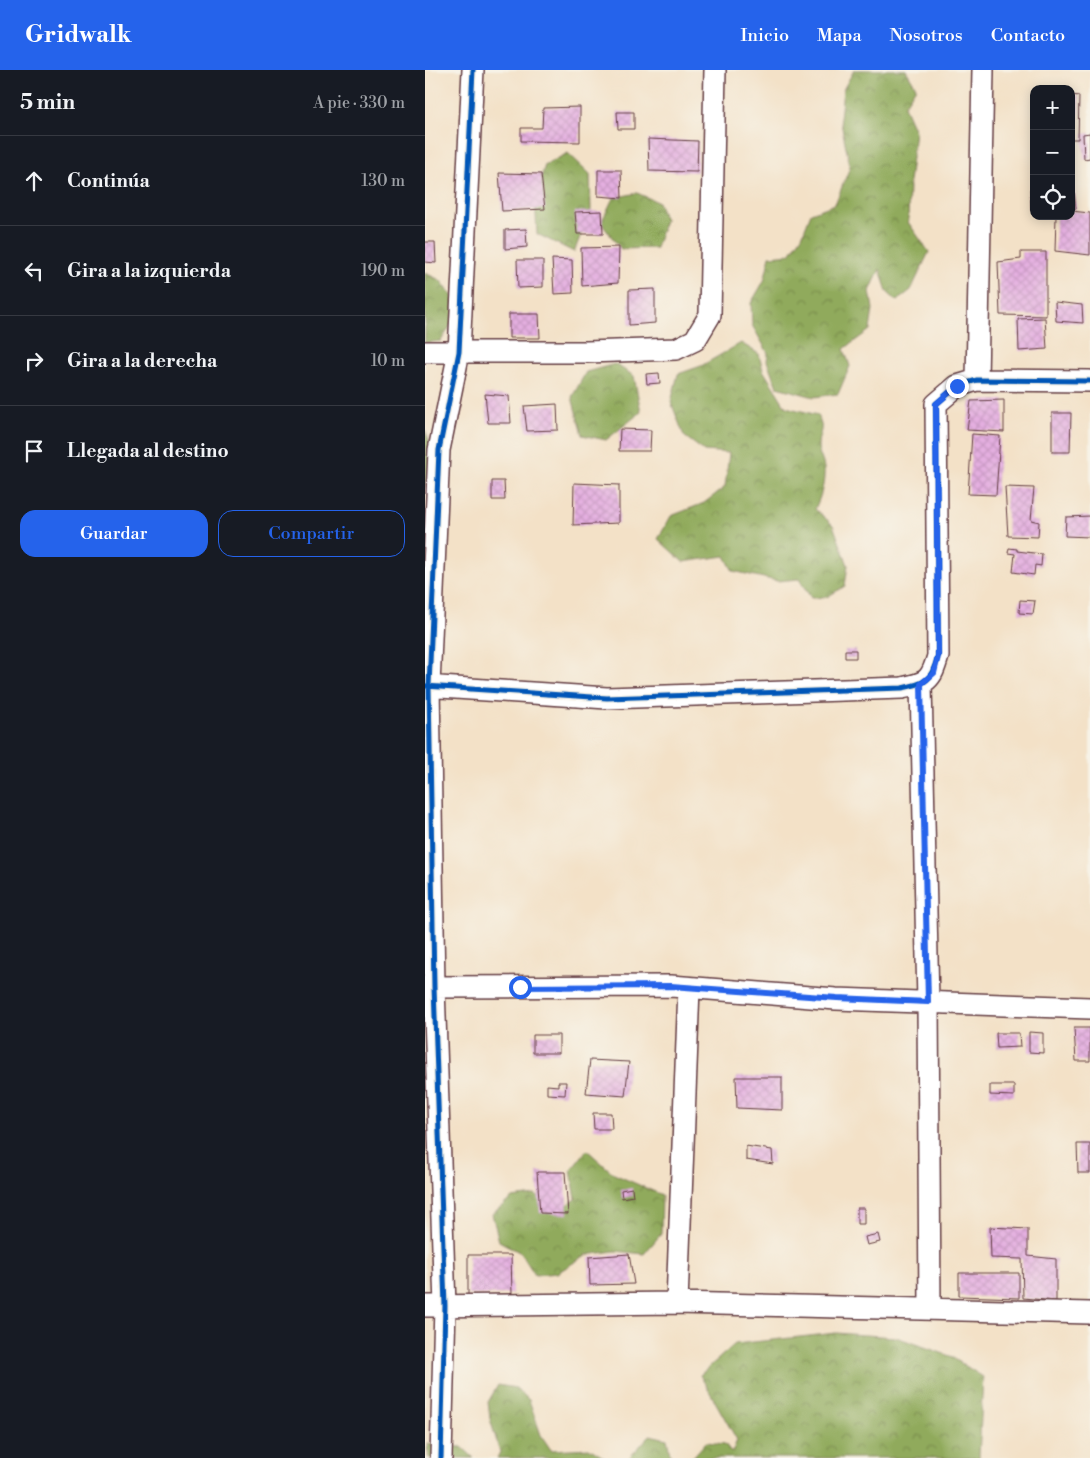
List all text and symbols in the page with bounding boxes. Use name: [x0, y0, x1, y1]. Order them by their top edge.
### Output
text: Gridwalk: [25, 20, 132, 50]
text: Inicio: [740, 24, 789, 47]
text: Mapa: [817, 24, 862, 47]
text: Nosotros: [890, 24, 963, 47]
text: Contacto: [991, 24, 1065, 47]
map controls: [1030, 85, 1075, 220]
button: +: [1030, 85, 1075, 130]
text: 5 min: [20, 90, 75, 116]
text: A pie · 330 m: [313, 93, 405, 113]
button: −: [1030, 130, 1075, 175]
icon: ahead: [20, 167, 48, 195]
text: Continúa: [67, 169, 150, 193]
text: 130 m: [361, 171, 405, 191]
button: locate: [1030, 175, 1075, 220]
icon: left: [20, 257, 48, 285]
text: Gira a la izquierda: [67, 259, 231, 283]
text: 190 m: [361, 261, 405, 281]
icon: right: [20, 347, 48, 375]
text: Gira a la derecha: [67, 349, 217, 373]
text: 10 m: [371, 351, 405, 371]
route end: [946, 375, 969, 398]
icon: arrive: [20, 437, 48, 465]
text: Llegada al destino: [67, 439, 229, 463]
button: Guardar: [20, 510, 208, 557]
button: Compartir: [218, 510, 405, 557]
route start: [509, 976, 532, 999]

